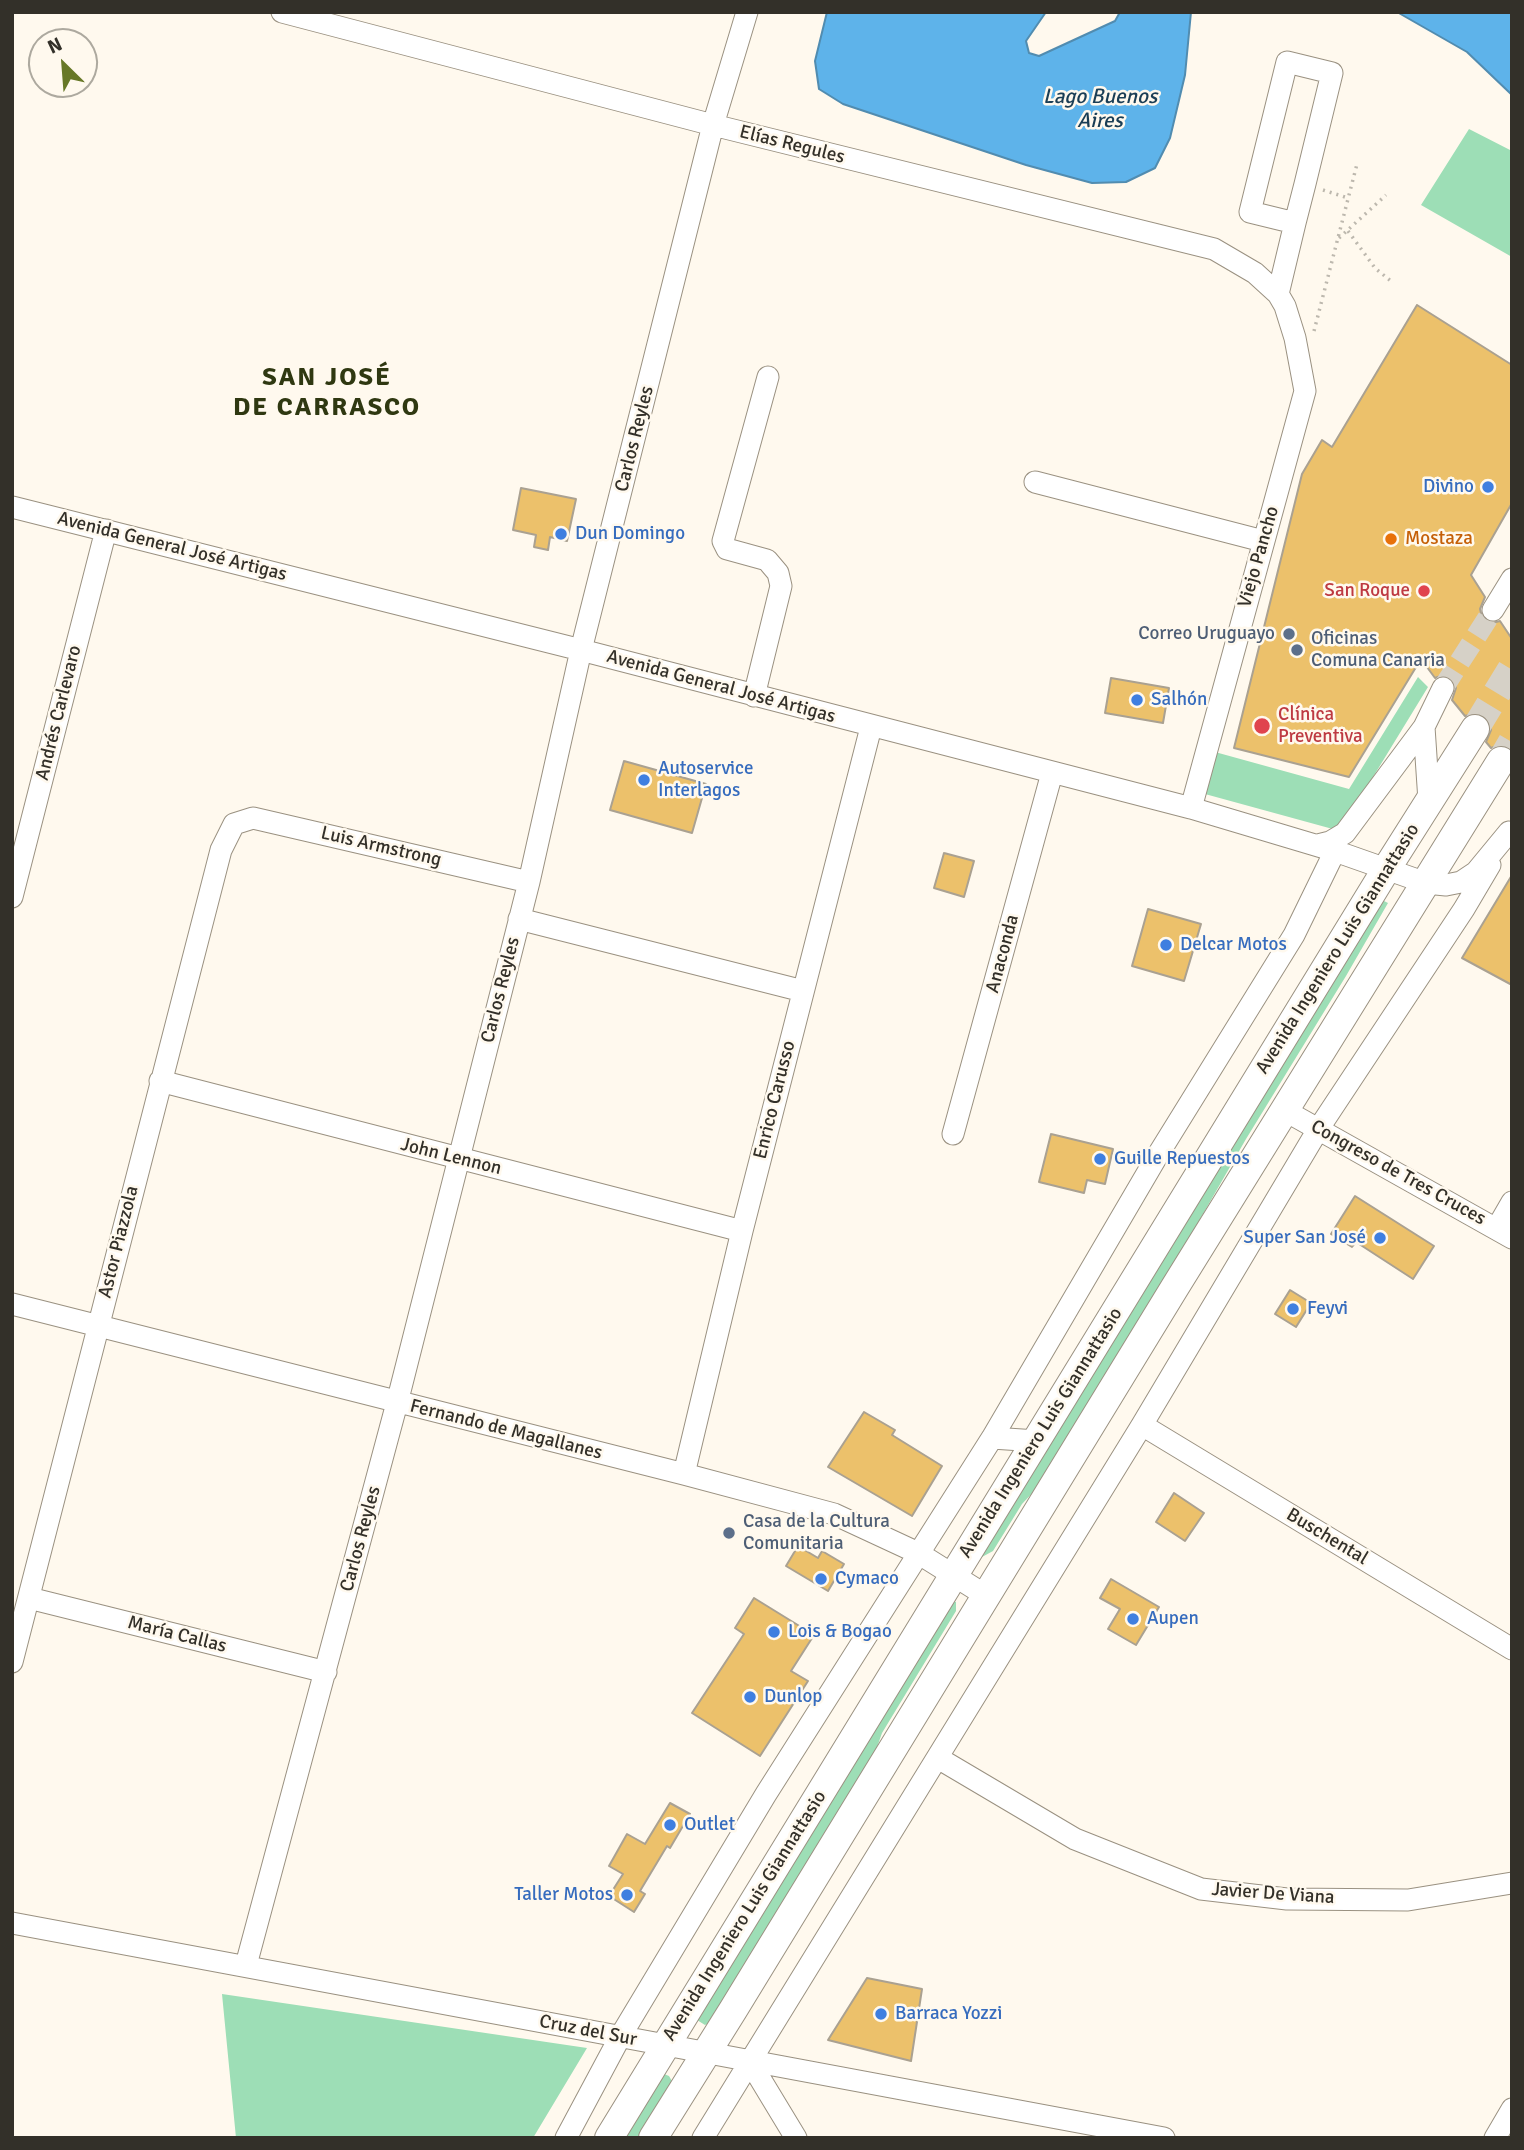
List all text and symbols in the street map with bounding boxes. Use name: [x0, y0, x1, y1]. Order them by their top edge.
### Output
north arrow: [28, 28, 98, 98]
text: N: [44, 32, 66, 59]
water label: Lago Buenos Aires: [1043, 84, 1157, 134]
street label: Elías Regules: [737, 121, 847, 169]
district label: SAN JOSÉ DE CARRASCO: [234, 362, 420, 424]
street label: Carlos Reyles: [611, 384, 659, 494]
place label: Divino: [1423, 476, 1474, 498]
marker: Divino: [1480, 479, 1496, 495]
street label: Viejo Pancho: [1234, 504, 1284, 610]
street label: Avenida General José Artigas: [55, 507, 289, 587]
place label: Dun Domingo: [575, 523, 685, 545]
marker: Dun Domingo: [553, 526, 569, 542]
place label: Mostaza: [1405, 528, 1473, 550]
marker: Mostaza: [1383, 531, 1399, 547]
place label: San Roque: [1324, 580, 1410, 602]
marker: San Roque: [1416, 583, 1432, 599]
place label: Correo Uruguayo: [1138, 623, 1275, 645]
marker: Correo Uruguayo: [1281, 626, 1297, 642]
place label: Oficinas Comuna Canaria: [1311, 628, 1445, 672]
marker: Oficinas Comuna Canaria: [1289, 642, 1305, 658]
street label: Andrés Carlevaro: [31, 643, 87, 783]
street label: Avenida General José Artigas: [604, 645, 838, 729]
place label: Salhón: [1151, 689, 1207, 711]
marker: Salhón: [1129, 692, 1145, 708]
place label: Clínica Preventiva: [1278, 704, 1363, 748]
marker: Clínica Preventiva: [1252, 716, 1272, 736]
place label: Autoservice Interlagos: [658, 758, 753, 802]
marker: Autoservice Interlagos: [636, 772, 652, 788]
street label: Avenida Ingeniero Luis Giannattasio: [1251, 820, 1425, 1078]
street label: Luis Armstrong: [318, 822, 444, 872]
street label: Anaconda: [982, 912, 1024, 996]
place label: Delcar Motos: [1180, 934, 1287, 956]
street label: Carlos Reyles: [477, 935, 525, 1045]
marker: Delcar Motos: [1158, 937, 1174, 953]
street label: Enrico Carusso: [749, 1038, 801, 1162]
street label: Congreso de Tres Cruces: [1307, 1115, 1489, 1231]
street label: John Lennon: [398, 1133, 504, 1181]
place label: Guille Repuestos: [1114, 1148, 1250, 1170]
marker: Guille Repuestos: [1092, 1151, 1108, 1167]
street label: Astor Piazzola: [94, 1184, 144, 1300]
place label: Super San José: [1243, 1227, 1366, 1249]
marker: Super San José: [1372, 1230, 1388, 1246]
place label: Feyvi: [1307, 1298, 1348, 1320]
marker: Feyvi: [1285, 1301, 1301, 1317]
street label: Avenida Ingeniero Luis Giannattasio: [954, 1304, 1128, 1562]
street label: Fernando de Magallanes: [407, 1395, 605, 1465]
street label: Carlos Reyles: [336, 1484, 386, 1594]
street label: Buschental: [1282, 1504, 1372, 1570]
place label: Casa de la Cultura Comunitaria: [743, 1511, 890, 1555]
marker: Casa de la Cultura Comunitaria: [721, 1525, 737, 1541]
place label: Cymaco: [835, 1568, 899, 1590]
marker: Cymaco: [813, 1571, 829, 1587]
place label: Aupen: [1147, 1608, 1199, 1630]
marker: Aupen: [1125, 1611, 1141, 1627]
street label: María Callas: [125, 1612, 229, 1658]
place label: Lois & Bogao: [788, 1621, 892, 1643]
marker: Lois & Bogao: [766, 1624, 782, 1640]
place label: Dunlop: [764, 1686, 822, 1708]
marker: Dunlop: [742, 1689, 758, 1705]
street label: Avenida Ingeniero Luis Giannattasio: [658, 1787, 832, 2045]
place label: Outlet: [684, 1814, 735, 1836]
marker: Outlet: [662, 1817, 678, 1833]
street label: Javier De Viana: [1211, 1878, 1335, 1910]
place label: Taller Motos: [514, 1884, 613, 1906]
marker: Taller Motos: [619, 1887, 635, 1903]
place label: Barraca Yozzi: [895, 2003, 1002, 2025]
marker: Barraca Yozzi: [873, 2006, 889, 2022]
street label: Cruz del Sur: [537, 2010, 639, 2052]

